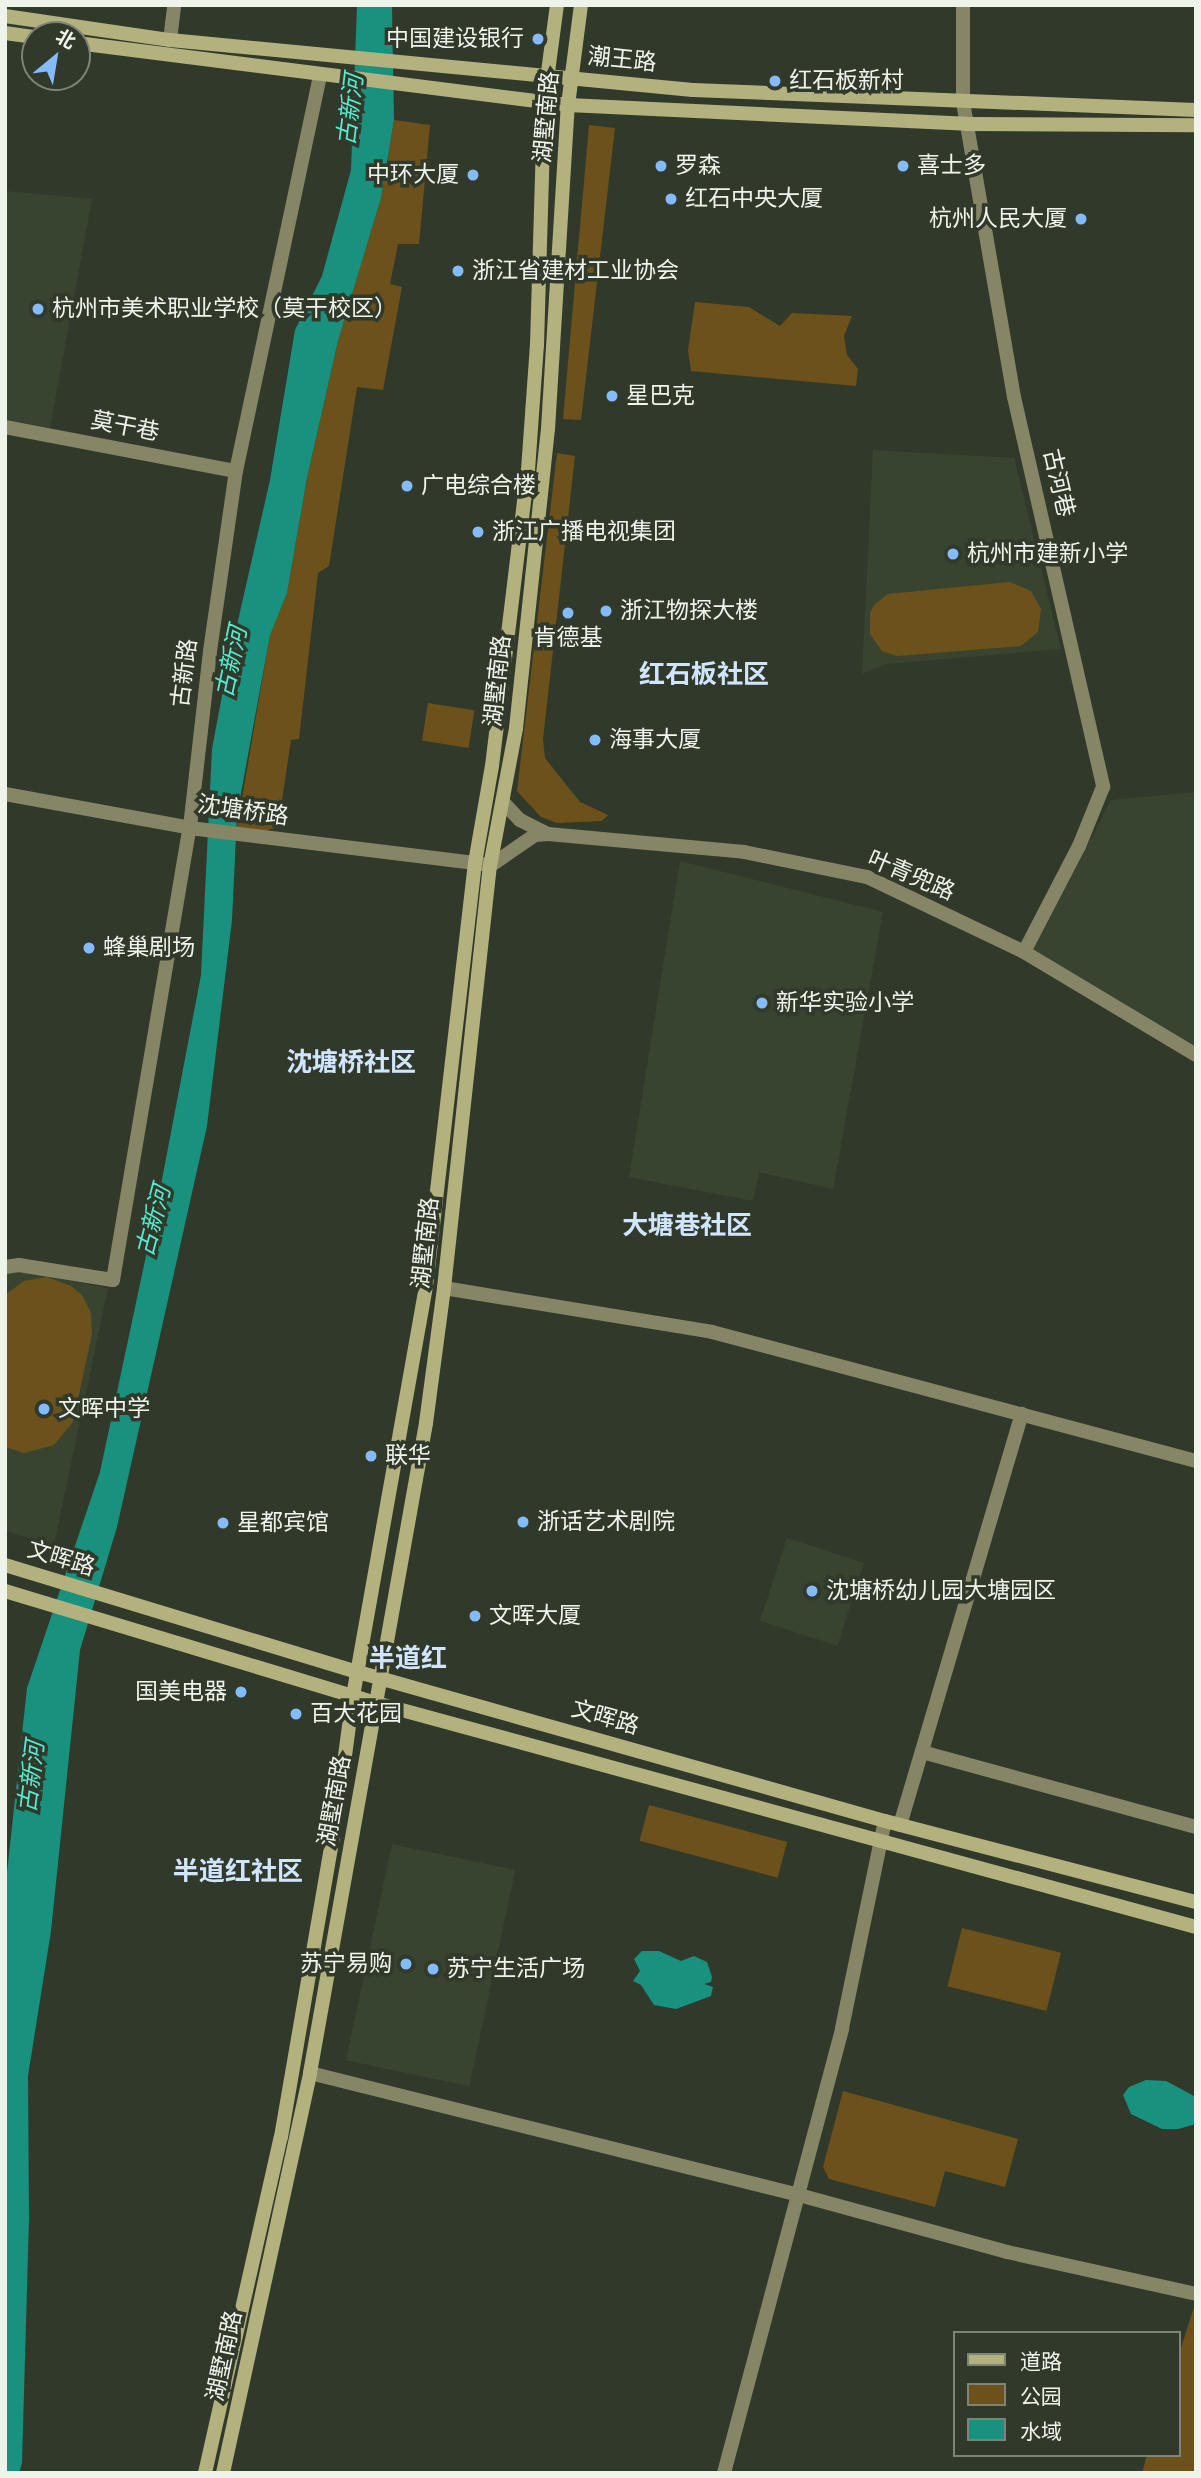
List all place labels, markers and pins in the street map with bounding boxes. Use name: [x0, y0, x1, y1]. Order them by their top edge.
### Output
place label: 中国建设银行: [386, 25, 524, 53]
marker: 中国建设银行: [530, 31, 546, 47]
place label: 红石板新村: [789, 67, 904, 95]
marker: 红石板新村: [767, 73, 783, 89]
place label: 罗森: [675, 152, 721, 180]
place label: 喜士多: [917, 152, 986, 180]
marker: 罗森: [653, 158, 669, 174]
marker: 喜士多: [895, 158, 911, 174]
place label: 中环大厦: [367, 161, 459, 189]
marker: 中环大厦: [465, 167, 481, 183]
place label: 红石中央大厦: [685, 185, 823, 213]
marker: 红石中央大厦: [663, 191, 679, 207]
place label: 杭州人民大厦: [929, 205, 1067, 233]
marker: 杭州人民大厦: [1073, 211, 1089, 227]
place label: 浙江省建材工业协会: [472, 257, 679, 285]
marker: 浙江省建材工业协会: [450, 263, 466, 279]
place label: 杭州市美术职业学校（莫干校区）: [52, 295, 397, 323]
marker: 杭州市美术职业学校（莫干校区）: [30, 301, 46, 317]
place label: 星巴克: [626, 382, 695, 410]
marker: 星巴克: [604, 388, 620, 404]
place label: 广电综合楼: [421, 472, 536, 500]
marker: 广电综合楼: [399, 478, 415, 494]
place label: 浙江广播电视集团: [492, 518, 676, 546]
marker: 浙江广播电视集团: [470, 524, 486, 540]
place label: 杭州市建新小学: [967, 540, 1128, 568]
marker: 杭州市建新小学: [945, 546, 961, 562]
place label: 浙江物探大楼: [620, 597, 758, 625]
marker: 浙江物探大楼: [598, 603, 614, 619]
marker: 肯德基: [560, 605, 576, 621]
place label: 肯德基: [534, 624, 602, 652]
place label: 海事大厦: [609, 726, 701, 754]
marker: 海事大厦: [587, 732, 603, 748]
place label: 蜂巢剧场: [103, 934, 195, 962]
marker: 蜂巢剧场: [81, 940, 97, 956]
place label: 新华实验小学: [776, 989, 914, 1017]
marker: 新华实验小学: [754, 995, 770, 1011]
place label: 文晖中学: [58, 1395, 150, 1423]
marker: 文晖中学: [36, 1401, 52, 1417]
place label: 联华: [385, 1442, 431, 1470]
marker: 联华: [363, 1448, 379, 1464]
place label: 浙话艺术剧院: [537, 1508, 675, 1536]
place label: 星都宾馆: [237, 1509, 329, 1537]
marker: 浙话艺术剧院: [515, 1514, 531, 1530]
marker: 星都宾馆: [215, 1515, 231, 1531]
place label: 沈塘桥幼儿园大塘园区: [826, 1577, 1056, 1605]
marker: 沈塘桥幼儿园大塘园区: [804, 1583, 820, 1599]
place label: 文晖大厦: [489, 1602, 581, 1630]
marker: 文晖大厦: [467, 1608, 483, 1624]
place label: 国美电器: [135, 1678, 227, 1706]
marker: 国美电器: [233, 1684, 249, 1700]
place label: 百大花园: [310, 1700, 402, 1728]
marker: 百大花园: [288, 1706, 304, 1722]
place label: 苏宁易购: [300, 1950, 392, 1978]
place label: 苏宁生活广场: [447, 1955, 585, 1983]
marker: 苏宁易购: [398, 1956, 414, 1972]
marker: 苏宁生活广场: [425, 1961, 441, 1977]

